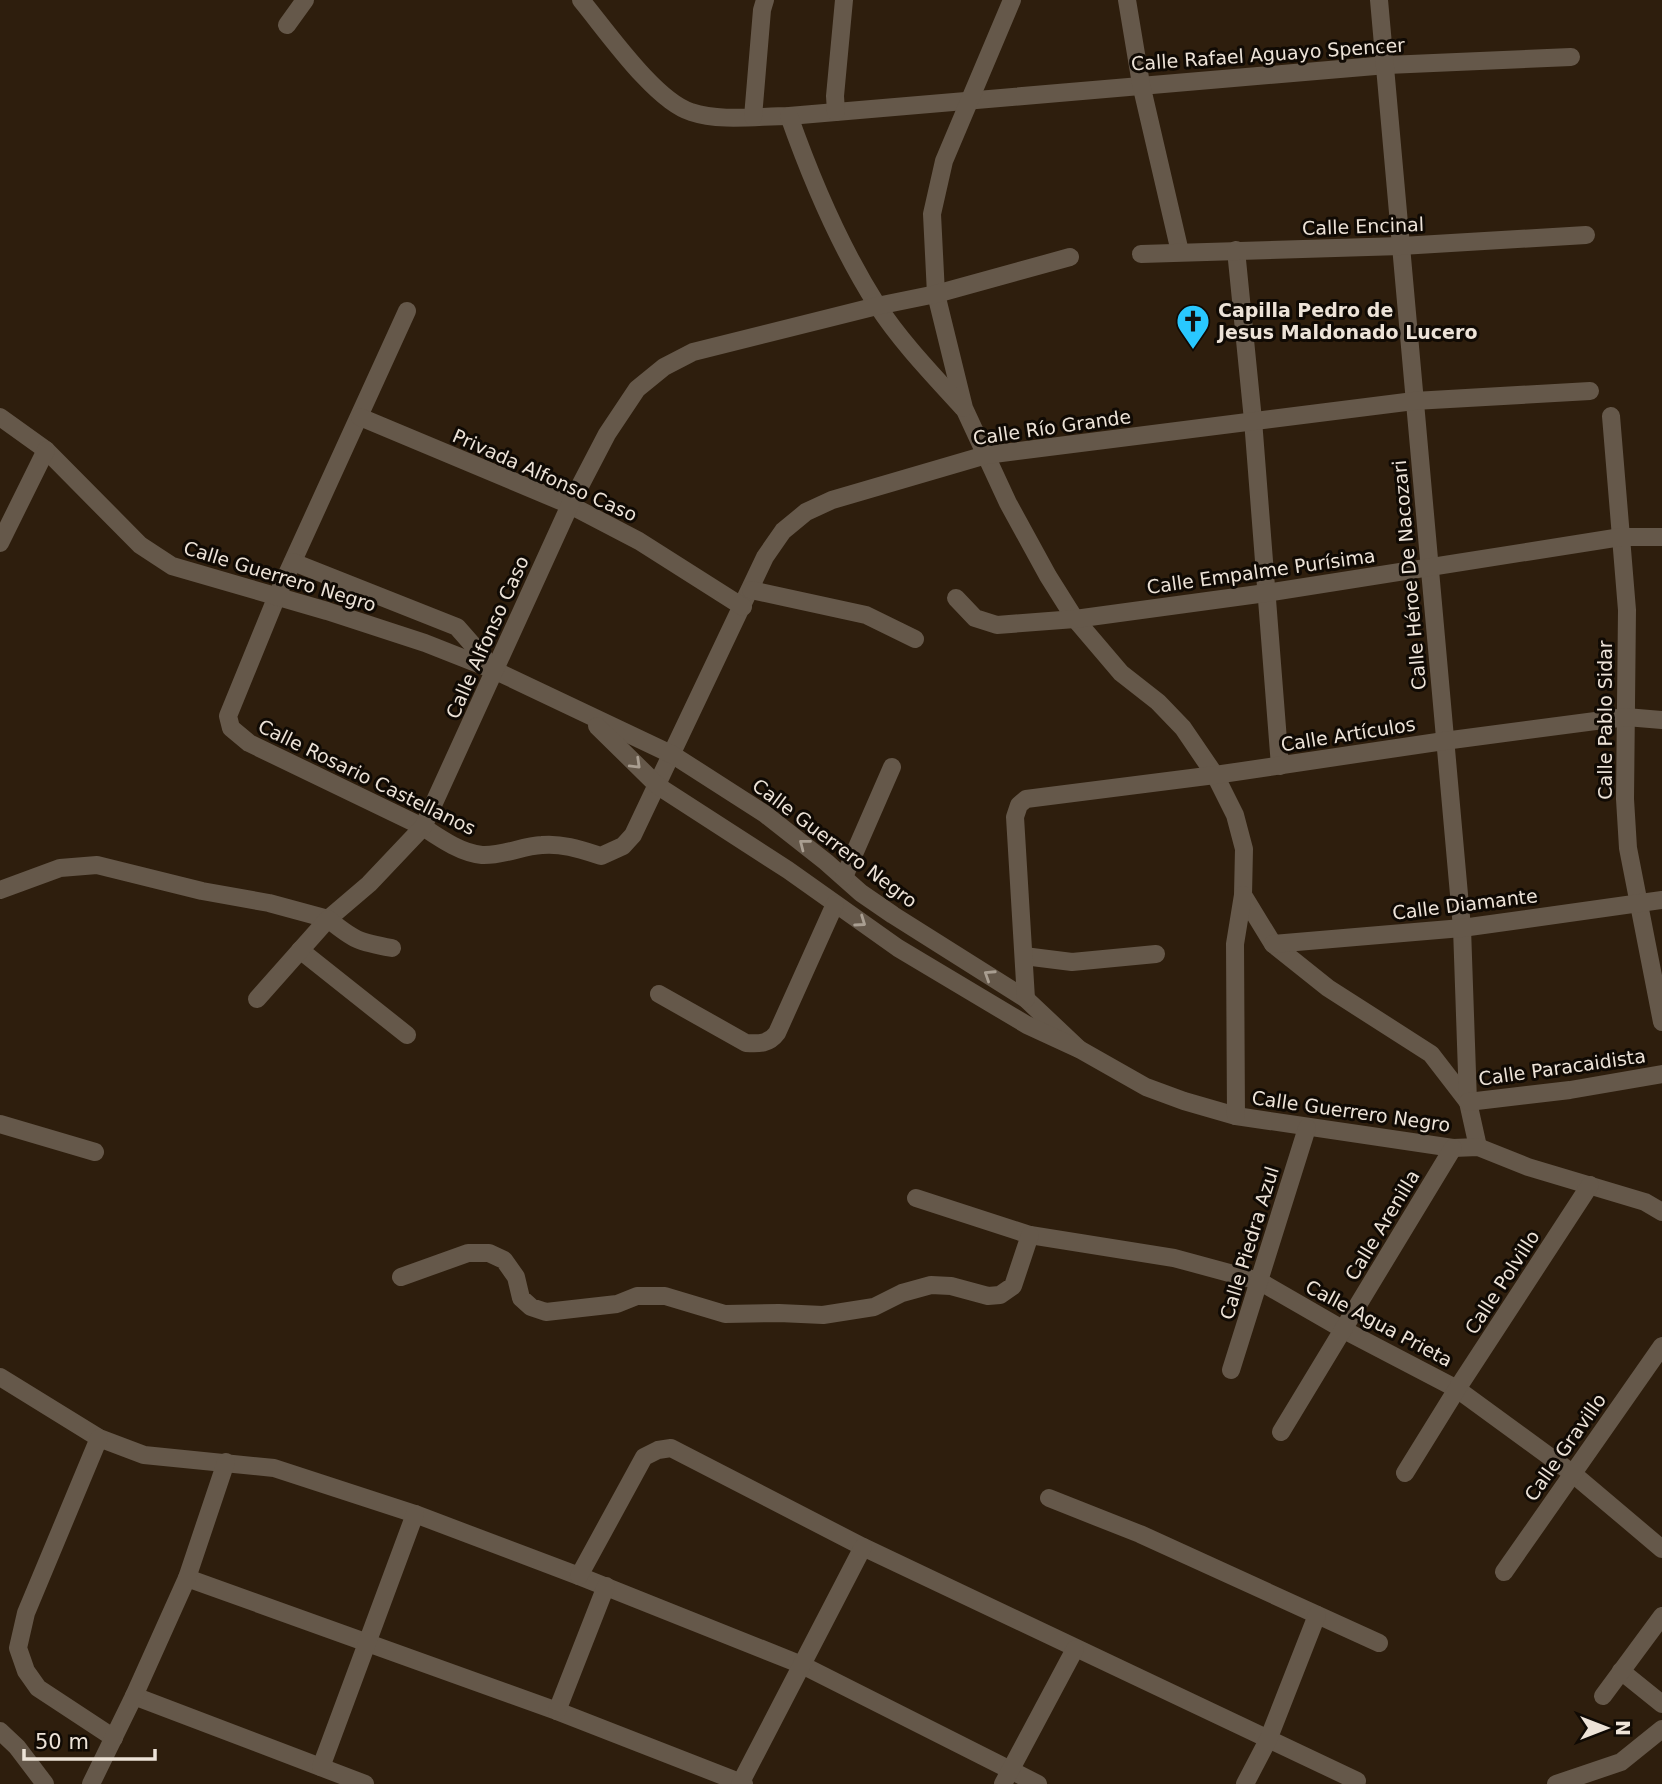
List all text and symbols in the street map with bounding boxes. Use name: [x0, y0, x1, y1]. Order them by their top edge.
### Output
street label: Calle Rafael Aguayo Spencer: [1130, 33, 1406, 75]
street label: Calle Encinal: [1302, 213, 1424, 239]
place label: Capilla Pedro de Jesus Maldonado Lucero: [1216, 299, 1477, 343]
church icon: Capilla Pedro de Jesus Maldonado Lucero: [1174, 302, 1212, 351]
street label: Calle Río Grande: [972, 405, 1132, 449]
street label: Privada Alfonso Caso: [449, 424, 641, 526]
street label: Calle Héroe De Nacozari: [1388, 459, 1430, 691]
street label: Calle Guerrero Negro: [181, 536, 379, 616]
street label: Calle Empalme Purísima: [1145, 544, 1377, 598]
street label: Calle Alfonso Caso: [441, 552, 533, 722]
street label: Calle Pablo Sidar: [1594, 640, 1616, 800]
street label: Calle Artículos: [1279, 712, 1417, 756]
street label: Calle Rosario Castellanos: [255, 715, 479, 839]
one-way arrow: [627, 755, 640, 768]
street label: Calle Guerrero Negro: [748, 774, 922, 912]
one-way arrow: [799, 839, 811, 852]
street label: Calle Diamante: [1391, 884, 1539, 924]
one-way arrow: [854, 914, 867, 927]
one-way arrow: [983, 970, 996, 983]
street label: Calle Paracaidista: [1477, 1044, 1647, 1090]
street label: Calle Guerrero Negro: [1250, 1086, 1452, 1136]
street label: Calle Piedra Azul: [1215, 1164, 1283, 1322]
street label: Calle Arenilla: [1340, 1166, 1424, 1284]
street label: Calle Polvillo: [1460, 1226, 1544, 1338]
street label: Calle Agua Prieta: [1302, 1275, 1456, 1371]
street label: Calle Gravillo: [1520, 1389, 1610, 1505]
north arrow: [1571, 1693, 1641, 1763]
scale bar: [24, 1718, 156, 1762]
text: N: [1612, 1720, 1634, 1736]
text: 50 m: [35, 1730, 89, 1754]

